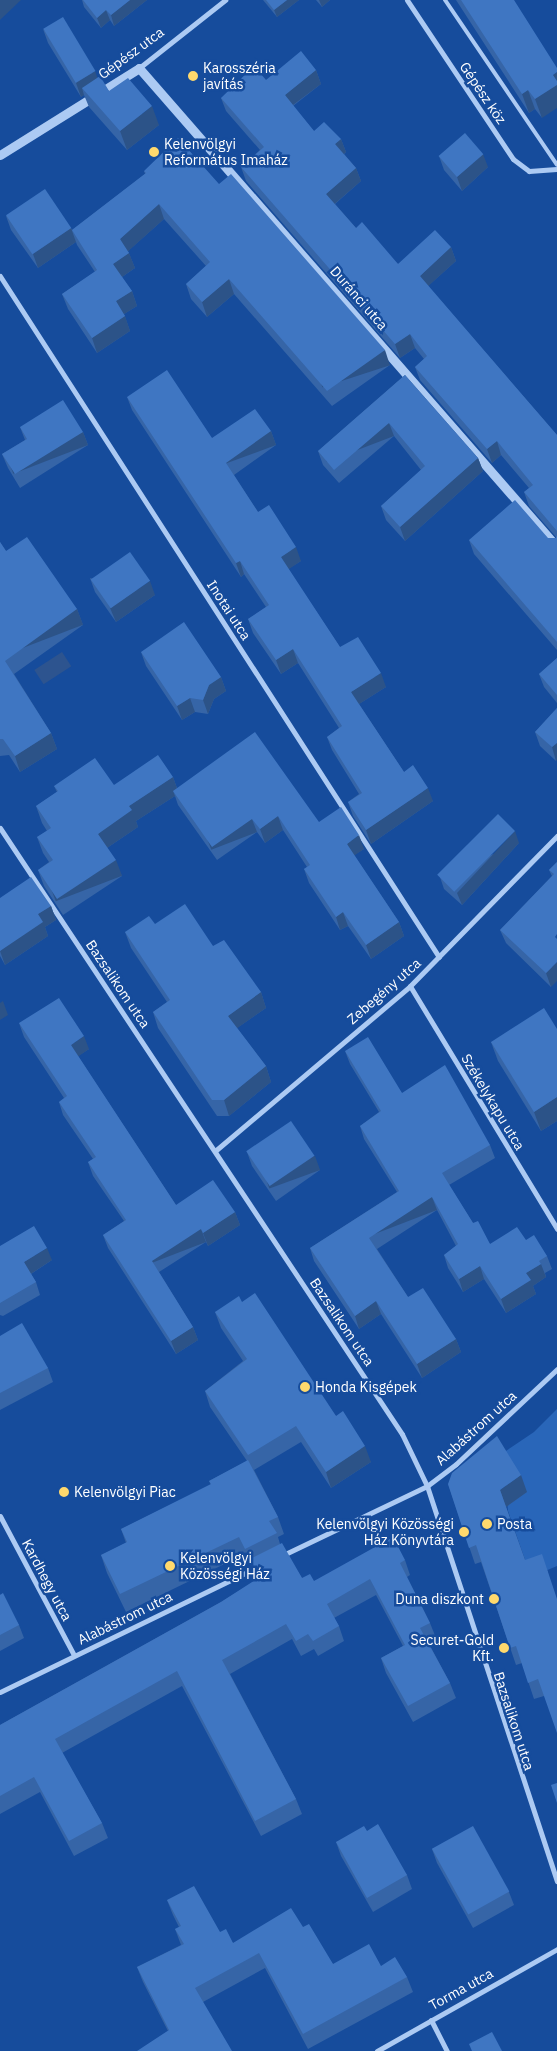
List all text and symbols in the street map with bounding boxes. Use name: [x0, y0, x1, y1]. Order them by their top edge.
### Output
street label: Gépész utca: [95, 24, 167, 82]
street label: Gépész köz: [456, 59, 510, 127]
place label: Karosszéria javítás: [203, 60, 276, 92]
marker: Karosszéria javítás: [187, 70, 199, 82]
place label: Kelenvölgyi Református Imaház: [164, 136, 288, 168]
marker: Kelenvölgyi Református Imaház: [148, 146, 160, 158]
street label: Duránci utca: [327, 263, 391, 333]
street label: Inotai utca: [203, 577, 255, 643]
street label: Bazsalikom utca: [82, 937, 154, 1031]
street label: Zebegény utca: [344, 954, 424, 1028]
street label: Székelykapu utca: [458, 1051, 528, 1153]
street label: Bazsalikom utca: [306, 1275, 378, 1369]
place label: Honda Kisgépek: [315, 1379, 417, 1395]
marker: Honda Kisgépek: [299, 1381, 311, 1393]
street label: Alabástrom utca: [432, 1387, 520, 1469]
place label: Kelenvölgyi Piac: [74, 1484, 176, 1500]
marker: Kelenvölgyi Piac: [58, 1486, 70, 1498]
place label: Kelenvölgyi Közösségi Ház Könyvtára: [316, 1516, 454, 1548]
place label: Posta: [497, 1516, 532, 1532]
marker: Posta: [481, 1518, 493, 1530]
marker: Kelenvölgyi Közösségi Ház Könyvtára: [458, 1526, 470, 1538]
street label: Kardhegy utca: [18, 1536, 76, 1624]
place label: Kelenvölgyi Közösségi Ház: [180, 1550, 270, 1582]
marker: Kelenvölgyi Közösségi Ház: [164, 1560, 176, 1572]
street label: Alabástrom utca: [75, 1588, 175, 1648]
place label: Duna diszkont: [395, 1591, 484, 1607]
marker: Duna diszkont: [488, 1593, 500, 1605]
place label: Securet-Gold Kft.: [411, 1632, 494, 1664]
marker: Securet-Gold Kft.: [498, 1642, 510, 1654]
street label: Bazsalikom utca: [490, 1670, 538, 1772]
street label: Torma utca: [426, 1965, 496, 2013]

